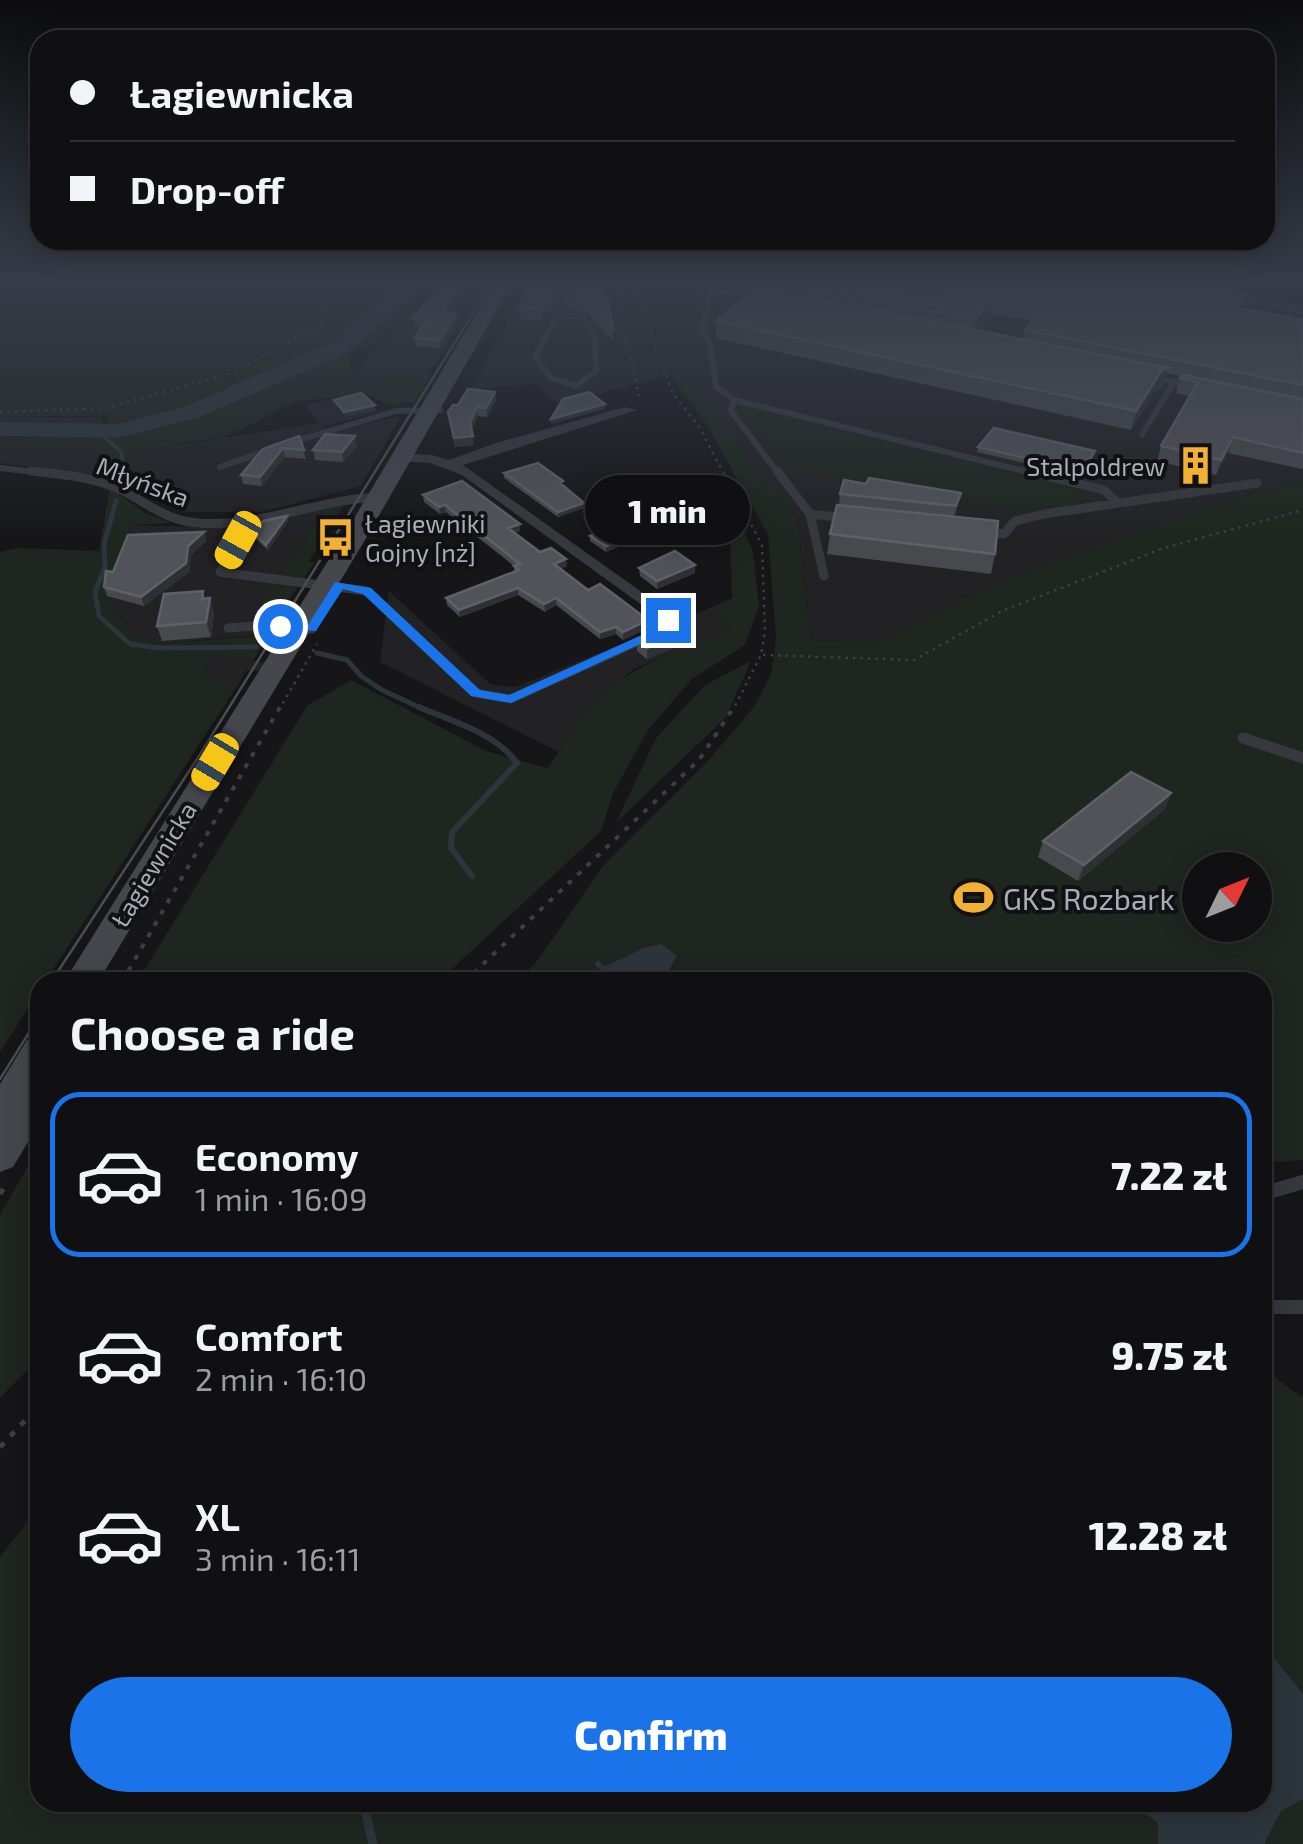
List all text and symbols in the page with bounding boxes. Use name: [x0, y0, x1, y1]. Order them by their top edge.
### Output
text: Łagiewnicka: [130, 70, 354, 116]
text: Drop-off: [130, 166, 284, 212]
building icon: Stalpoldrew: [1174, 445, 1216, 487]
street label: Młyńska: [93, 450, 193, 512]
place label: Stalpoldrew: [1026, 451, 1165, 481]
callout: 1 min: [586, 475, 750, 545]
text: 1 min: [628, 491, 707, 529]
car: [210, 506, 266, 574]
place label: Łagiewniki Gojny [nż]: [365, 508, 486, 567]
bus stop icon: Łagiewniki Gojny [nż]: [314, 516, 356, 558]
route end: [646, 598, 691, 643]
route start: [258, 604, 303, 649]
car: [187, 729, 243, 795]
street label: Łagiewnicka: [104, 796, 202, 932]
north arrow: [1182, 852, 1272, 942]
map controls: [1182, 852, 1272, 942]
sports icon: GKS Rozbark: [952, 877, 994, 919]
place label: GKS Rozbark: [1003, 880, 1175, 916]
text: Choose a ride: [70, 1005, 355, 1059]
icon: car: [75, 1130, 165, 1220]
text: Economy: [195, 1133, 359, 1179]
text: 7.22 zł: [1111, 1152, 1227, 1198]
text: 1 min · 16:09: [195, 1179, 367, 1217]
icon: car: [75, 1310, 165, 1400]
text: Comfort: [195, 1313, 343, 1359]
text: 9.75 zł: [1111, 1332, 1227, 1378]
text: 2 min · 16:10: [195, 1359, 367, 1397]
icon: car: [75, 1490, 165, 1580]
text: XL: [195, 1493, 240, 1539]
text: 12.28 zł: [1089, 1512, 1227, 1558]
text: 3 min · 16:11: [195, 1539, 360, 1577]
button: Confirm: [70, 1677, 1232, 1792]

